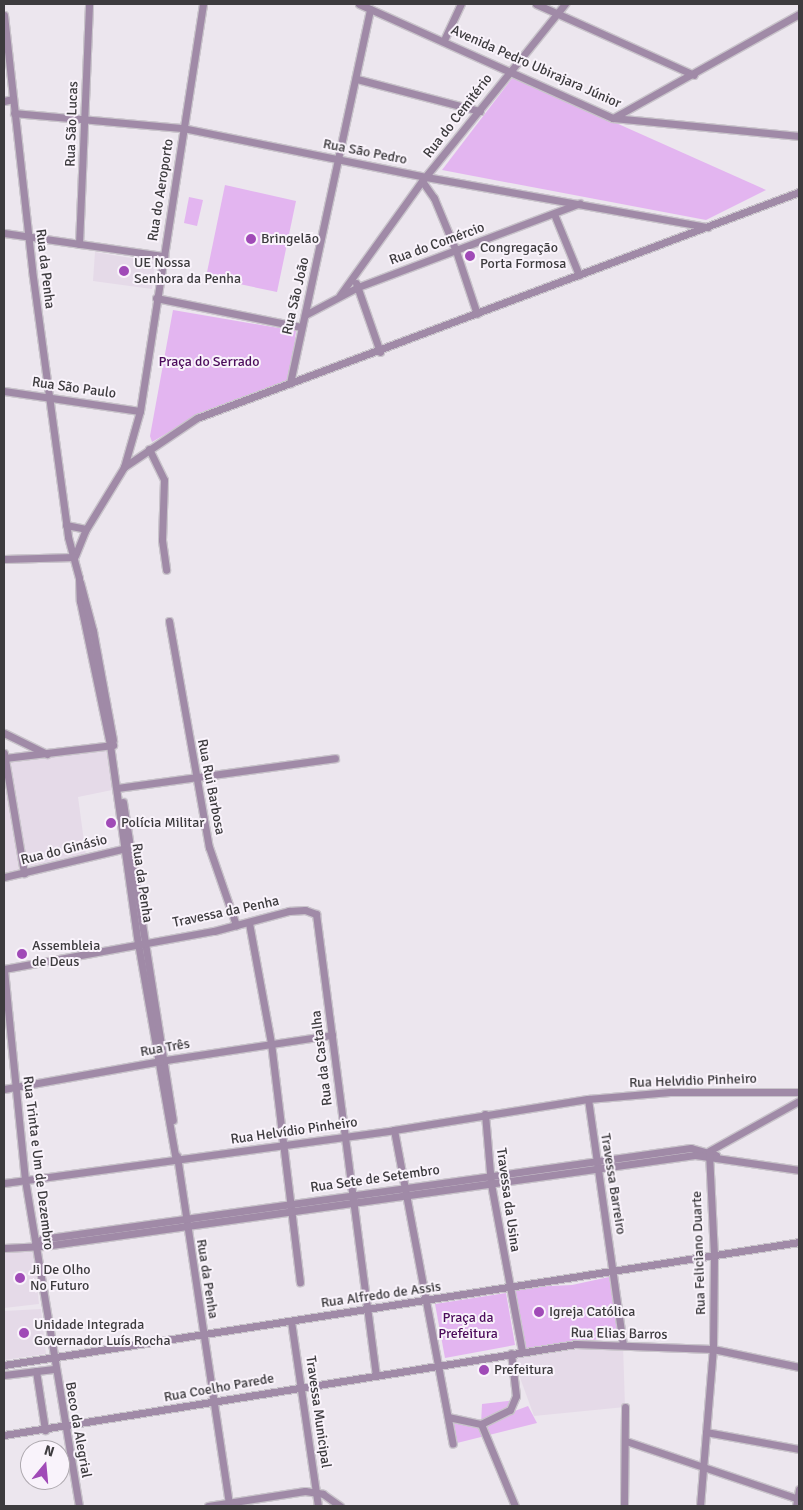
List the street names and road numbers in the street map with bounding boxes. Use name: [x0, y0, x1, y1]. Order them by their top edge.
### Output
street label: Avenida Pedro Ubirajara Júnior: [448, 22, 624, 112]
street label: Rua do Cemitério: [420, 71, 496, 161]
street label: Rua São Lucas: [62, 81, 82, 167]
street label: Rua São Pedro: [322, 136, 408, 168]
street label: Rua do Aeroporto: [145, 138, 177, 242]
street label: Rua do Comércio: [387, 219, 487, 269]
street label: Rua da Penha: [32, 228, 58, 310]
street label: Rua São João: [279, 256, 313, 336]
street label: Rua São Paulo: [31, 374, 117, 402]
street label: Rua Rui Barbosa: [193, 738, 229, 836]
street label: Rua do Ginásio: [19, 831, 109, 869]
street label: Rua da Penha: [128, 842, 156, 924]
street label: Travessa da Penha: [171, 893, 281, 931]
street label: Rua da Castalha: [308, 1009, 336, 1107]
street label: Rua Três: [139, 1035, 191, 1061]
street label: Rua Helvidio Pinheiro: [629, 1070, 757, 1092]
street label: Rua Trinta e Um de Dezembro: [19, 1075, 57, 1251]
street label: Rua Helvídio Pinheiro: [229, 1114, 359, 1148]
street label: Travessa Barreiro: [597, 1132, 629, 1236]
street label: Travessa da Usina: [492, 1147, 524, 1253]
street label: Rua Sete de Setembro: [309, 1162, 441, 1196]
street label: Rua Feliciano Duarte: [688, 1191, 710, 1315]
street label: Rua da Penha: [192, 1238, 222, 1320]
street label: Rua Alfredo de Assis: [320, 1278, 442, 1312]
street label: Rua Elias Barros: [570, 1325, 668, 1343]
street label: Travessa Municipal: [302, 1355, 334, 1469]
street label: Rua Coelho Parede: [163, 1370, 275, 1406]
street label: Beco da Alegrial: [61, 1381, 95, 1479]

